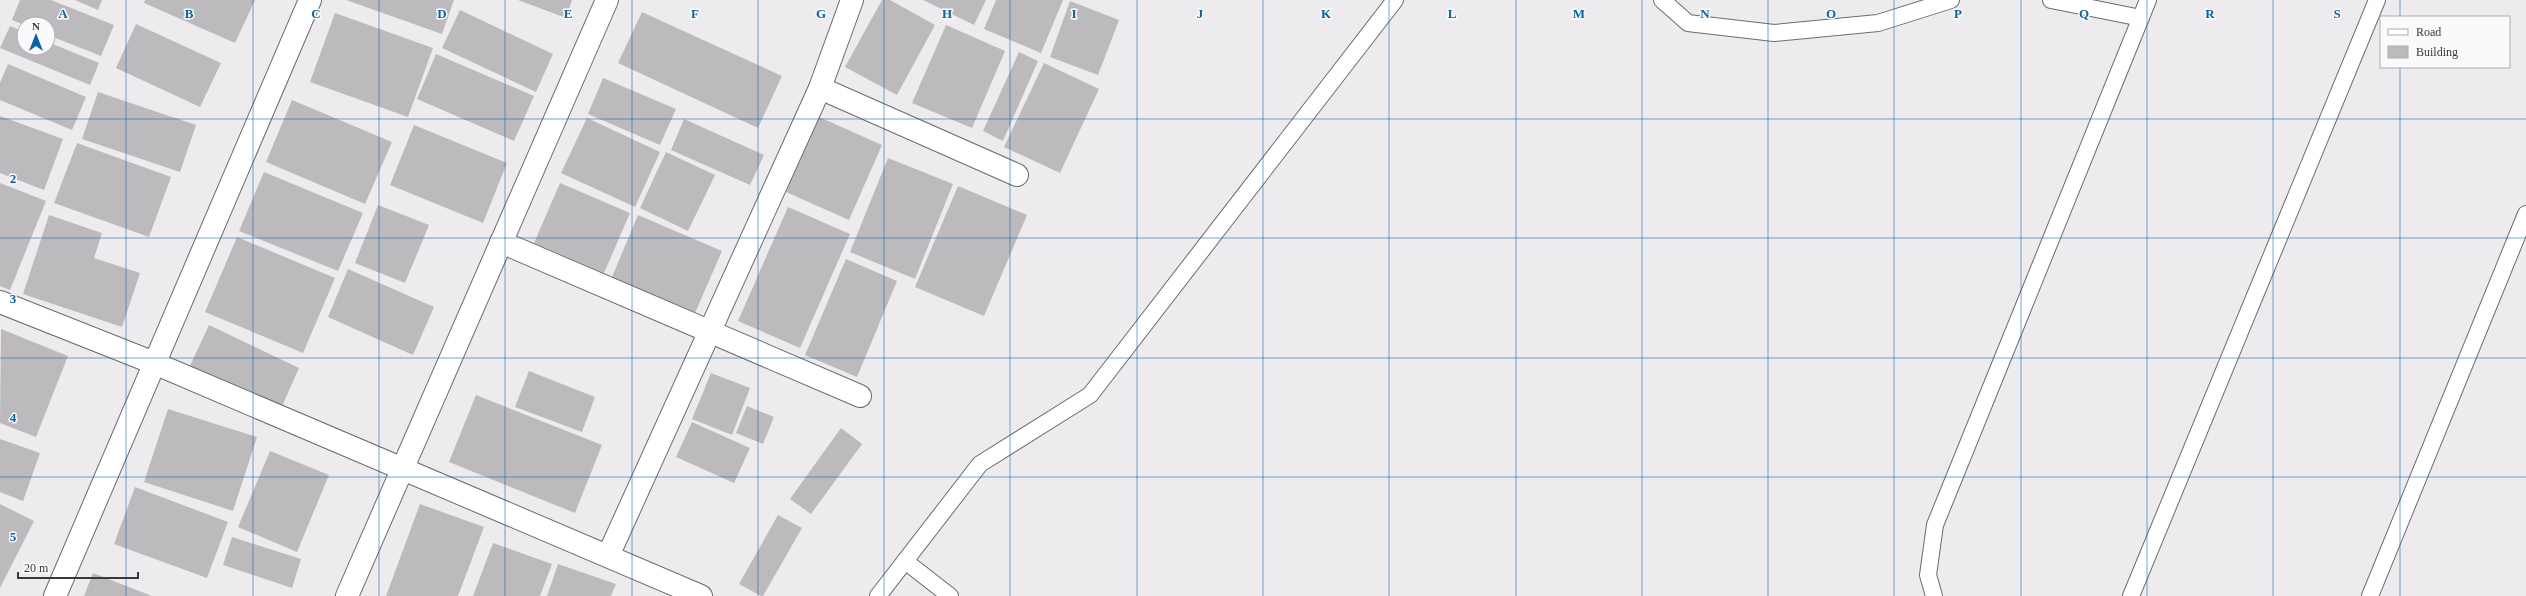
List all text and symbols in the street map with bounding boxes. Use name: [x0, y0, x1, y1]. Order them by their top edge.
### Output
text: A: [58, 6, 68, 21]
text: B: [185, 6, 194, 21]
text: C: [311, 6, 321, 21]
text: D: [437, 6, 447, 21]
text: E: [564, 6, 572, 21]
text: F: [691, 6, 699, 21]
text: G: [816, 6, 826, 21]
text: H: [942, 6, 952, 21]
text: I: [1071, 6, 1077, 21]
text: J: [1197, 6, 1204, 21]
text: K: [1321, 6, 1332, 21]
text: L: [1448, 6, 1457, 21]
text: M: [1573, 6, 1585, 21]
text: N: [1700, 6, 1710, 21]
text: O: [1826, 6, 1836, 21]
text: P: [1954, 6, 1962, 21]
text: Q: [2079, 6, 2089, 21]
text: R: [2205, 6, 2215, 21]
text: S: [2333, 6, 2341, 21]
north arrow: [16, 16, 56, 56]
legend: [2380, 16, 2510, 68]
text: N: [32, 20, 40, 32]
text: Road: [2416, 25, 2441, 39]
text: Building: [2416, 45, 2458, 59]
text: 2: [10, 171, 16, 186]
text: 3: [10, 291, 17, 306]
text: 4: [10, 410, 17, 425]
text: 5: [10, 529, 17, 544]
scale bar: [18, 554, 138, 580]
text: 20 m: [24, 561, 49, 575]

